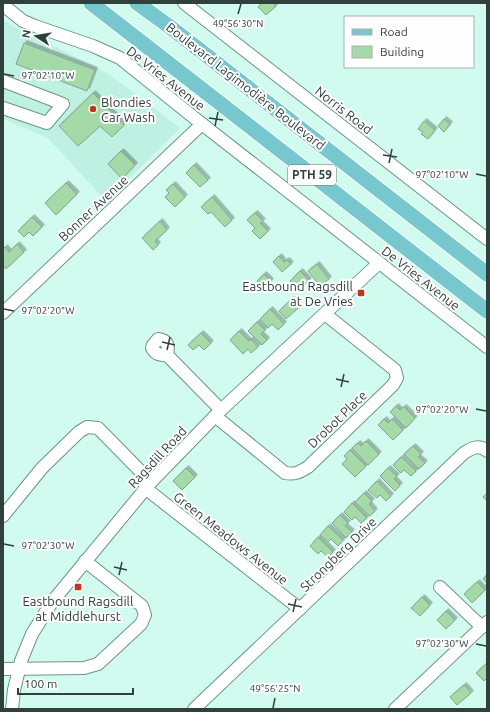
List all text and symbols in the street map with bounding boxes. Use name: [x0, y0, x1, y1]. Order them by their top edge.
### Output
north arrow: [16, 16, 56, 56]
legend: [344, 16, 474, 68]
text: 49°56'30"N: [213, 18, 263, 29]
street label: Boulevard Lagimodière Boulevard: [164, 20, 328, 152]
text: Road: [380, 25, 408, 38]
text: N: [19, 29, 33, 39]
street label: De Vries Avenue: [124, 43, 208, 113]
text: Building: [380, 45, 424, 58]
text: 97°02'10"W: [22, 70, 74, 81]
street label: Norris Road: [313, 83, 375, 137]
place label: Blondies Car Wash: [101, 95, 155, 124]
marker: Blondies Car Wash: [88, 104, 98, 114]
road number: PTH 59: [288, 165, 336, 185]
text: 97°02'10"W: [416, 169, 468, 180]
street label: Bonner Avenue: [55, 172, 131, 244]
street label: De Vries Avenue: [379, 243, 463, 313]
place label: Eastbound Ragsdill at De Vries: [242, 279, 354, 308]
marker: Eastbound Ragsdill at De Vries: [356, 288, 366, 298]
text: 97°02'20"W: [22, 305, 74, 316]
street label: Drobot Place: [305, 388, 369, 450]
text: 97°02'20"W: [416, 404, 468, 415]
street label: Ragsdill Road: [125, 424, 189, 490]
street label: Green Meadows Avenue: [171, 489, 291, 587]
street label: Strongberg Drive: [297, 514, 379, 594]
text: 97°02'30"W: [22, 540, 74, 551]
marker: Eastbound Ragsdill at Middlehurst: [73, 582, 83, 592]
place label: Eastbound Ragsdill at Middlehurst: [23, 594, 134, 623]
text: 97°02'30"W: [416, 638, 468, 649]
scale bar: [18, 670, 133, 696]
text: 100 m: [24, 677, 57, 690]
text: 49°56'25"N: [250, 683, 300, 694]

